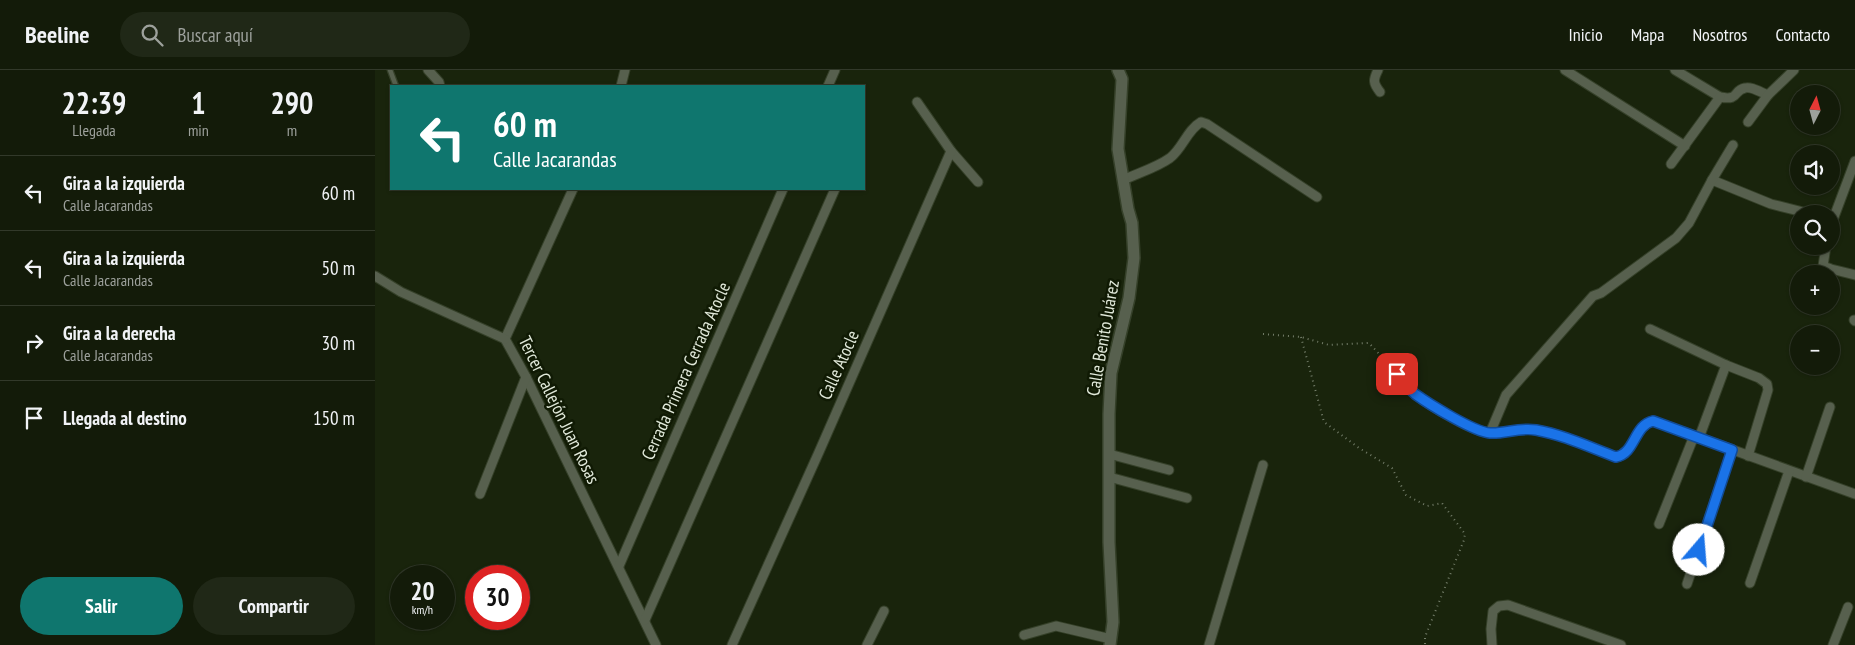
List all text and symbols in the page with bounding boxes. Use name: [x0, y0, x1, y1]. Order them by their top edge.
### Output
search box: [120, 12, 470, 57]
text: Beeline: [25, 19, 90, 50]
icon: search: [138, 21, 166, 49]
text: Buscar aquí: [178, 23, 253, 47]
text: Inicio: [1569, 23, 1603, 46]
text: Mapa: [1631, 23, 1664, 46]
text: Nosotros: [1692, 23, 1747, 46]
text: Contacto: [1775, 23, 1830, 46]
text: 22:39: [62, 83, 126, 122]
text: 1: [191, 83, 206, 122]
text: 290: [270, 83, 313, 122]
north arrow: [1790, 85, 1840, 135]
map controls: [1790, 85, 1840, 375]
text: 60 m: [493, 101, 557, 147]
icon: left: [410, 105, 475, 170]
text: Llegada: [72, 120, 116, 140]
text: min: [188, 120, 209, 140]
text: m: [287, 120, 297, 140]
text: Calle Jacarandas: [493, 145, 617, 173]
button: sound: [1790, 145, 1840, 195]
text: Gira a la izquierda: [63, 171, 185, 195]
icon: left: [20, 179, 48, 207]
text: 60 m: [322, 181, 355, 205]
text: Calle Jacarandas: [63, 195, 153, 215]
button: search: [1790, 205, 1840, 255]
text: Gira a la izquierda: [63, 246, 185, 270]
icon: left: [20, 254, 48, 282]
text: 50 m: [322, 256, 355, 280]
button: +: [1790, 265, 1840, 315]
text: Calle Jacarandas: [63, 270, 153, 290]
street label: Cerrada Primera Cerrada Atocle: [636, 278, 735, 463]
street label: Calle Benito Juárez: [1081, 278, 1124, 398]
text: Gira a la derecha: [63, 321, 176, 345]
button: −: [1790, 325, 1840, 375]
street label: Calle Atocle: [813, 327, 864, 403]
icon: right: [20, 329, 48, 357]
text: 30 m: [322, 331, 355, 355]
street label: Tercer Callejón Juan Rosas: [514, 332, 605, 487]
text: Calle Jacarandas: [63, 345, 153, 365]
pin: [1376, 353, 1418, 395]
icon: arrive: [1383, 360, 1411, 388]
icon: arrive: [20, 404, 48, 432]
text: Llegada al destino: [63, 406, 187, 430]
text: 150 m: [313, 406, 355, 430]
position arrow: [1672, 523, 1724, 575]
speed limit sign: 30: [465, 565, 530, 630]
text: 20: [411, 575, 434, 607]
button: Salir: [20, 577, 183, 635]
button: Compartir: [193, 577, 355, 635]
text: km/h: [412, 602, 433, 617]

